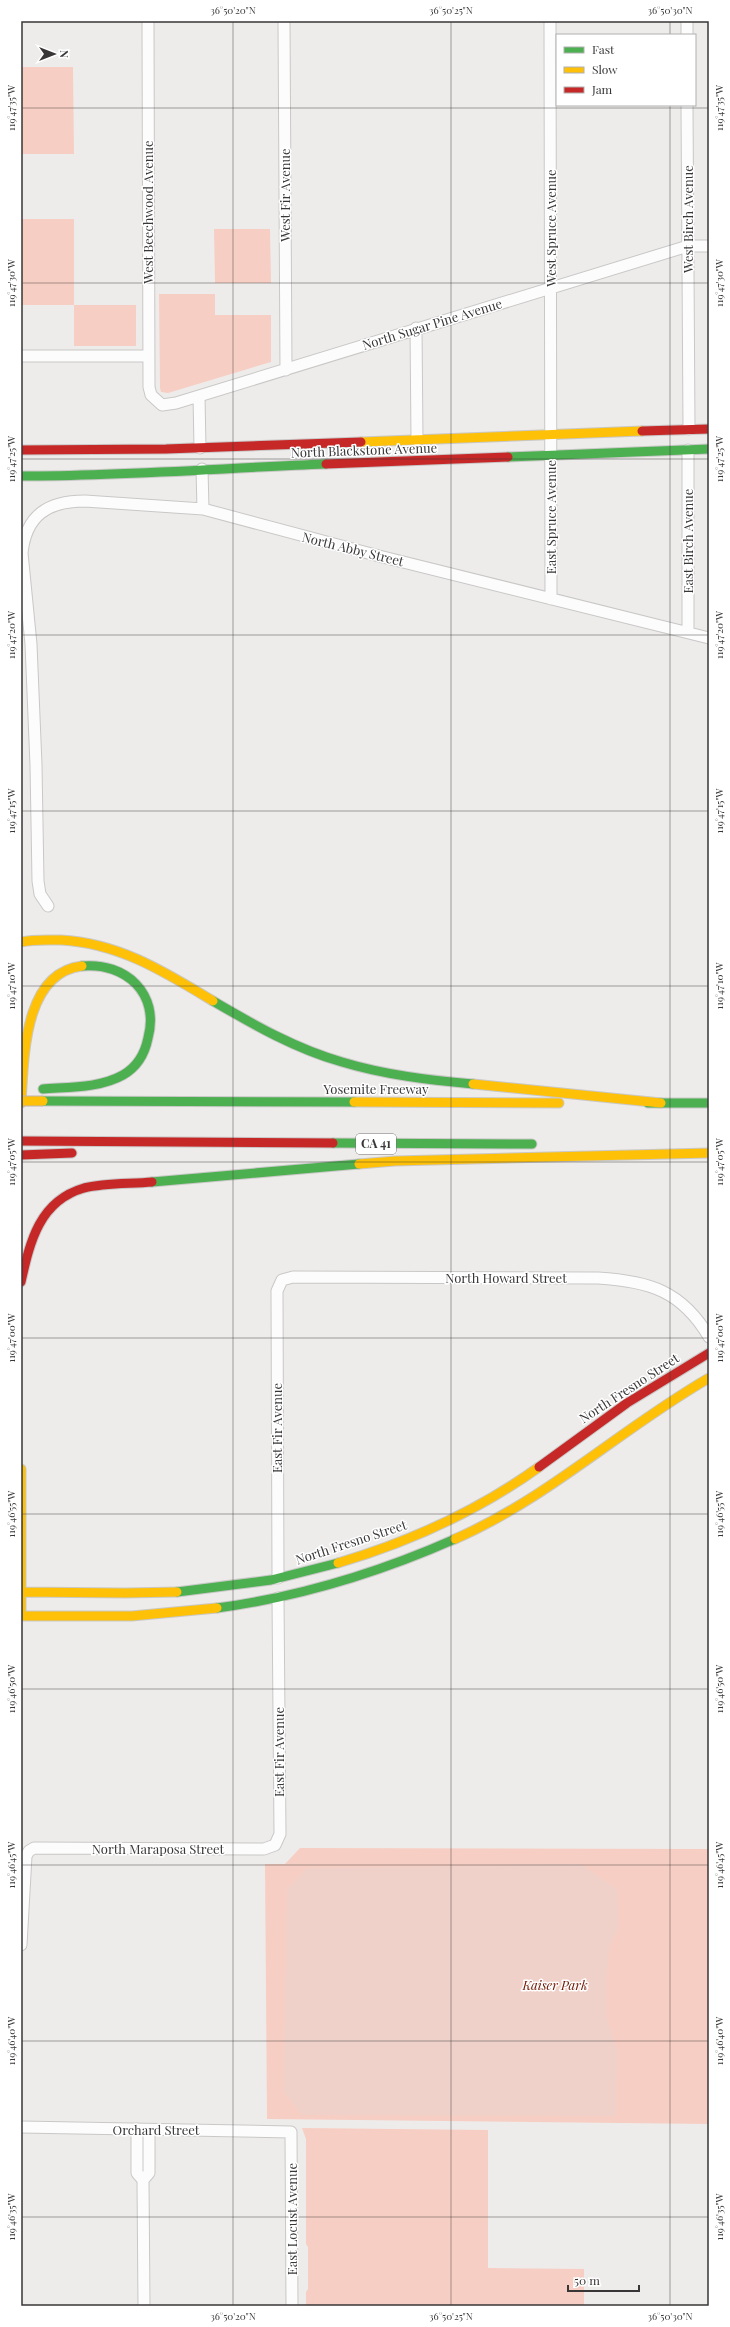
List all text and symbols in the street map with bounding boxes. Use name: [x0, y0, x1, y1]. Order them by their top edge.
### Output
text: 36°50'20"N: [210, 3, 256, 17]
text: 36°50'25"N: [429, 3, 473, 17]
text: 36°50'30"N: [647, 3, 693, 17]
north arrow: [34, 34, 74, 74]
legend: [556, 34, 696, 106]
text: Fast: [592, 41, 615, 57]
text: N: [57, 50, 72, 58]
text: Slow: [592, 61, 618, 77]
text: Jam: [591, 81, 613, 97]
text: 119°47'35"W: [4, 84, 18, 131]
text: 119°47'35"W: [712, 84, 726, 131]
street label: West Beechwood Avenue: [139, 140, 156, 285]
street label: West Fir Avenue: [276, 148, 293, 243]
street label: West Birch Avenue: [679, 165, 696, 274]
street label: West Spruce Avenue: [542, 169, 559, 288]
text: 119°47'30"W: [4, 258, 18, 307]
text: 119°47'30"W: [712, 258, 726, 307]
street label: North Sugar Pine Avenue: [360, 294, 504, 353]
text: 119°47'25"W: [4, 435, 18, 482]
text: 119°47'25"W: [712, 435, 726, 482]
street label: North Blackstone Avenue: [290, 438, 438, 461]
street label: East Spruce Avenue: [542, 459, 559, 574]
street label: East Birch Avenue: [679, 488, 696, 593]
street label: North Abby Street: [301, 528, 406, 569]
text: 119°47'20"W: [4, 610, 18, 659]
text: 119°47'20"W: [712, 610, 726, 659]
text: 119°47'15"W: [4, 788, 18, 834]
text: 119°47'15"W: [712, 788, 726, 834]
text: 119°47'10"W: [4, 962, 18, 1009]
text: 119°47'10"W: [712, 962, 726, 1009]
street label: Yosemite Freeway: [322, 1080, 429, 1097]
road number: CA 41: [356, 1134, 396, 1154]
text: 119°47'05"W: [4, 1137, 18, 1186]
text: 119°47'05"W: [712, 1137, 726, 1186]
street label: North Howard Street: [445, 1269, 567, 1286]
text: 119°47'00"W: [4, 1313, 18, 1363]
text: 119°47'00"W: [712, 1313, 726, 1363]
street label: North Fresno Street: [576, 1349, 682, 1426]
street label: East Fir Avenue: [268, 1382, 285, 1473]
text: 119°46'55"W: [4, 1490, 18, 1537]
text: 119°46'55"W: [712, 1490, 726, 1537]
street label: North Fresno Street: [293, 1515, 409, 1567]
text: 119°46'50"W: [4, 1664, 18, 1713]
text: 119°46'50"W: [712, 1664, 726, 1713]
street label: East Fir Avenue: [270, 1706, 287, 1797]
street label: North Maraposa Street: [92, 1840, 225, 1857]
text: 119°46'45"W: [4, 1841, 18, 1888]
text: 119°46'45"W: [712, 1841, 726, 1888]
park label: Kaiser Park: [521, 1976, 588, 1993]
text: 119°46'40"W: [4, 2016, 18, 2065]
text: 119°46'40"W: [712, 2016, 726, 2065]
street label: Orchard Street: [113, 2121, 200, 2138]
street label: East Locust Avenue: [283, 2162, 300, 2275]
text: 119°46'35"W: [4, 2192, 18, 2241]
text: 119°46'35"W: [712, 2192, 726, 2241]
scale bar: [568, 2267, 639, 2293]
text: 50 m: [574, 2272, 600, 2288]
text: 36°50'20"N: [210, 2309, 256, 2323]
text: 36°50'25"N: [429, 2309, 473, 2323]
text: 36°50'30"N: [647, 2309, 693, 2323]

